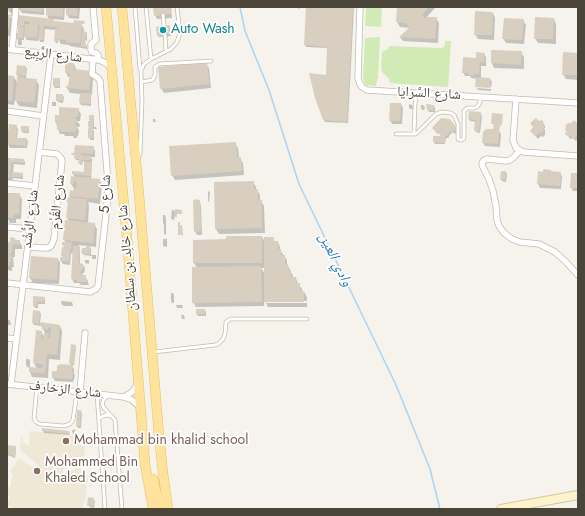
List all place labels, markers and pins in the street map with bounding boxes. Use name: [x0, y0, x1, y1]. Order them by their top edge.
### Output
place label: Auto Wash: [171, 22, 235, 38]
marker: Auto Wash: [158, 25, 168, 35]
place label: Mohammad bin khalid school: [74, 433, 248, 449]
marker: Mohammad bin khalid school: [61, 436, 71, 446]
place label: Mohammed Bin Khaled School: [45, 455, 138, 488]
marker: Mohammed Bin Khaled School: [32, 466, 42, 476]

